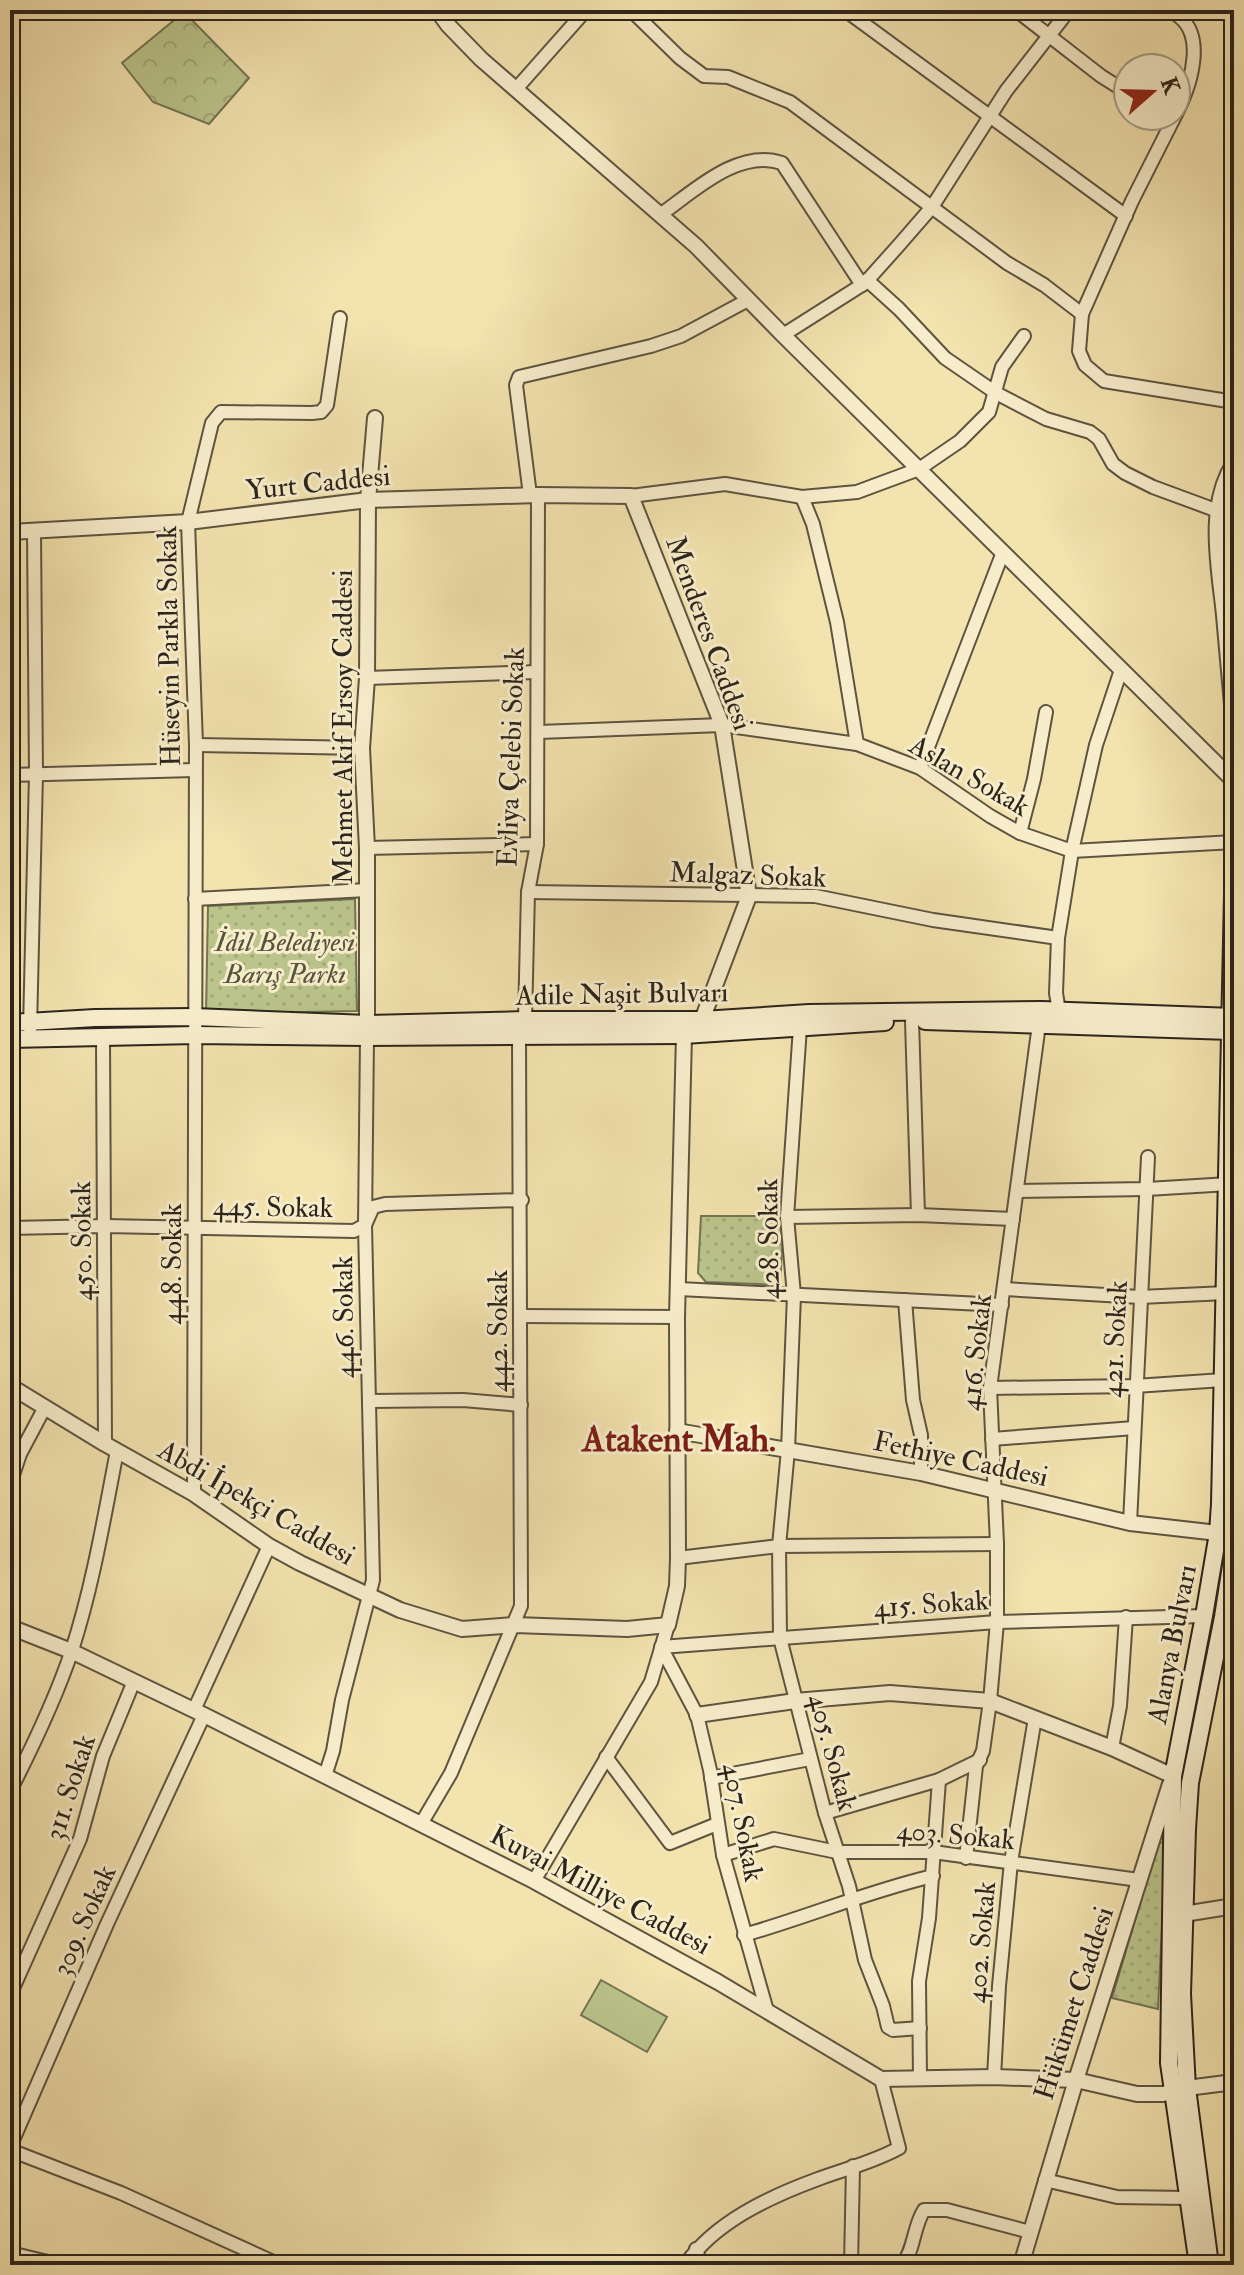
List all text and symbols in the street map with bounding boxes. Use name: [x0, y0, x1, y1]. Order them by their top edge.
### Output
north arrow: [1112, 52, 1192, 132]
text: K: [1154, 73, 1186, 98]
street label: Yurt Caddesi: [244, 459, 392, 508]
street label: Hüseyin Parkla Sokak: [150, 525, 189, 767]
street label: Menderes Caddesi: [657, 532, 760, 735]
street label: Mehmet Akif Ersoy Caddesi: [326, 570, 361, 884]
street label: Evliya Çelebi Sokak: [490, 646, 533, 868]
street label: Aslan Sokak: [902, 727, 1036, 825]
street label: Malgaz Sokak: [669, 855, 828, 896]
park label: İdil Belediyesi Barış Parkı: [213, 925, 356, 992]
street label: Adile Naşit Bulvarı: [514, 975, 729, 1014]
street label: 428. Sokak: [751, 1178, 788, 1300]
street label: 450. Sokak: [64, 1180, 101, 1301]
street label: 445. Sokak: [212, 1189, 334, 1226]
street label: 448. Sokak: [155, 1203, 190, 1325]
street label: 446. Sokak: [326, 1255, 363, 1379]
street label: 442. Sokak: [481, 1269, 516, 1392]
street label: 421. Sokak: [1095, 1279, 1136, 1399]
street label: 416. Sokak: [953, 1291, 1000, 1412]
district label: Atakent Mah.: [580, 1417, 776, 1462]
street label: Fethiye Caddesi: [870, 1424, 1051, 1495]
street label: Abdi İpekçi Caddesi: [151, 1432, 361, 1574]
street label: Alanya Bulvarı: [1140, 1562, 1205, 1728]
street label: 415. Sokak: [872, 1583, 990, 1626]
street label: 405. Sokak: [800, 1690, 865, 1815]
street label: 311. Sokak: [37, 1730, 104, 1845]
street label: 407. Sokak: [714, 1760, 771, 1885]
street label: 403. Sokak: [895, 1813, 1017, 1858]
street label: Kuvai Milliye Caddesi: [484, 1817, 716, 1963]
street label: 309. Sokak: [44, 1859, 125, 1982]
street label: 402. Sokak: [959, 1879, 1004, 2004]
street label: Hükümet Caddesi: [1027, 1902, 1122, 2105]

